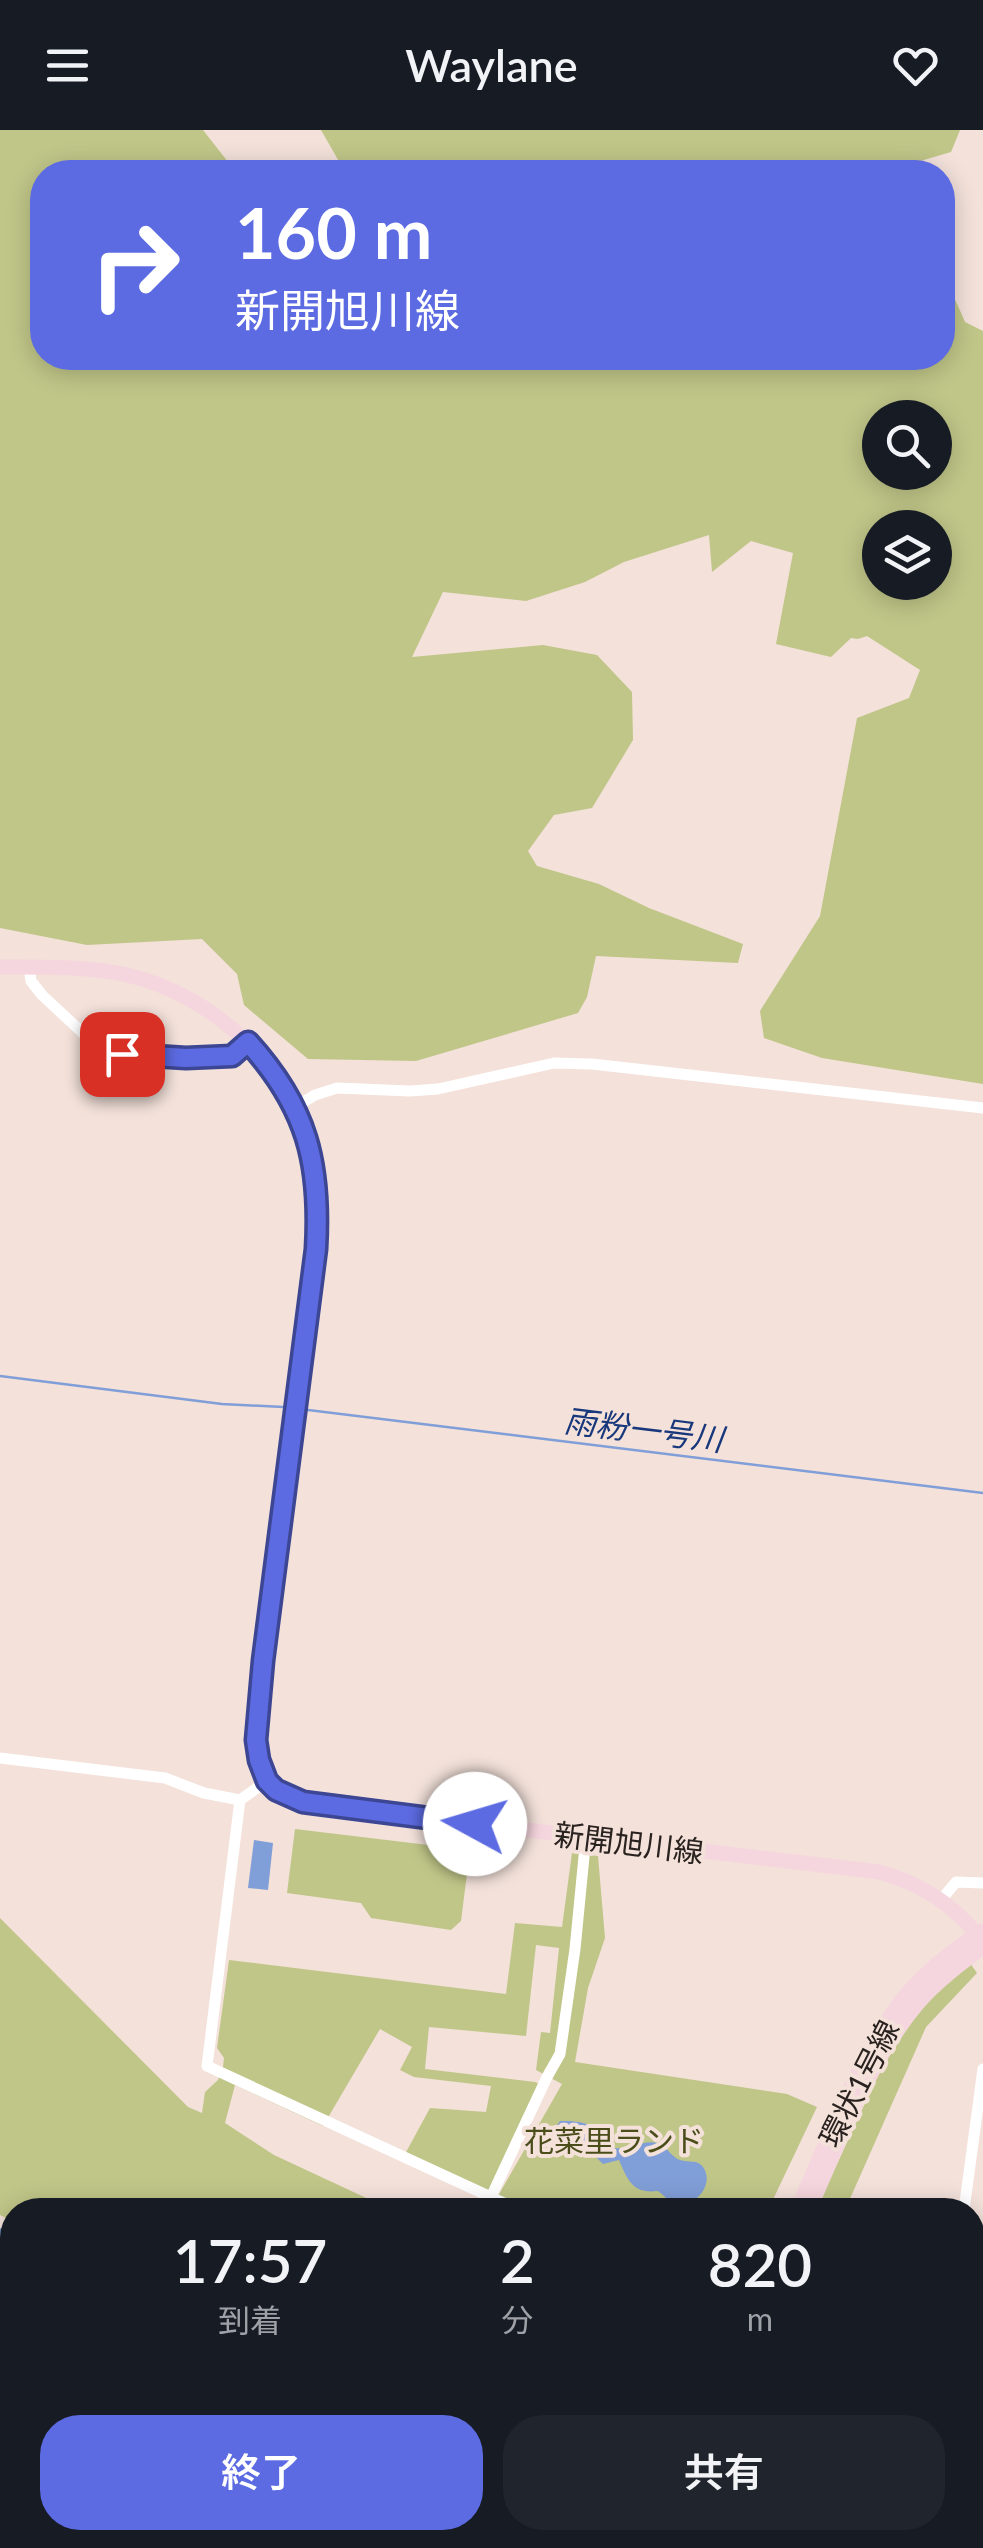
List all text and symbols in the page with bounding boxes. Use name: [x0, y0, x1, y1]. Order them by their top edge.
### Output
icon: menu: [40, 38, 95, 93]
text: Waylane: [405, 38, 578, 92]
icon: heart: [888, 38, 943, 93]
text: 160 m: [235, 190, 432, 274]
icon: right: [70, 200, 200, 330]
text: 新開旭川線: [235, 283, 460, 337]
map controls: [862, 400, 952, 600]
button: search: [862, 400, 952, 490]
button: layers: [862, 510, 952, 600]
pin: [80, 1012, 165, 1097]
icon: arrive: [95, 1027, 150, 1082]
water label: 雨粉一号川: [562, 1400, 729, 1458]
position arrow: [423, 1772, 527, 1876]
street label: 新開旭川線: [552, 1815, 706, 1869]
street label: 環状1号線: [811, 2014, 905, 2152]
park label: 花菜里ランド: [524, 2122, 704, 2158]
text: 17:57: [173, 2224, 327, 2296]
text: 2: [500, 2224, 535, 2296]
text: 820: [708, 2228, 812, 2300]
text: m: [747, 2299, 773, 2338]
text: 到着: [218, 2300, 282, 2339]
text: 分: [502, 2300, 534, 2339]
button: 終了: [40, 2415, 483, 2530]
button: 共有: [503, 2415, 945, 2530]

